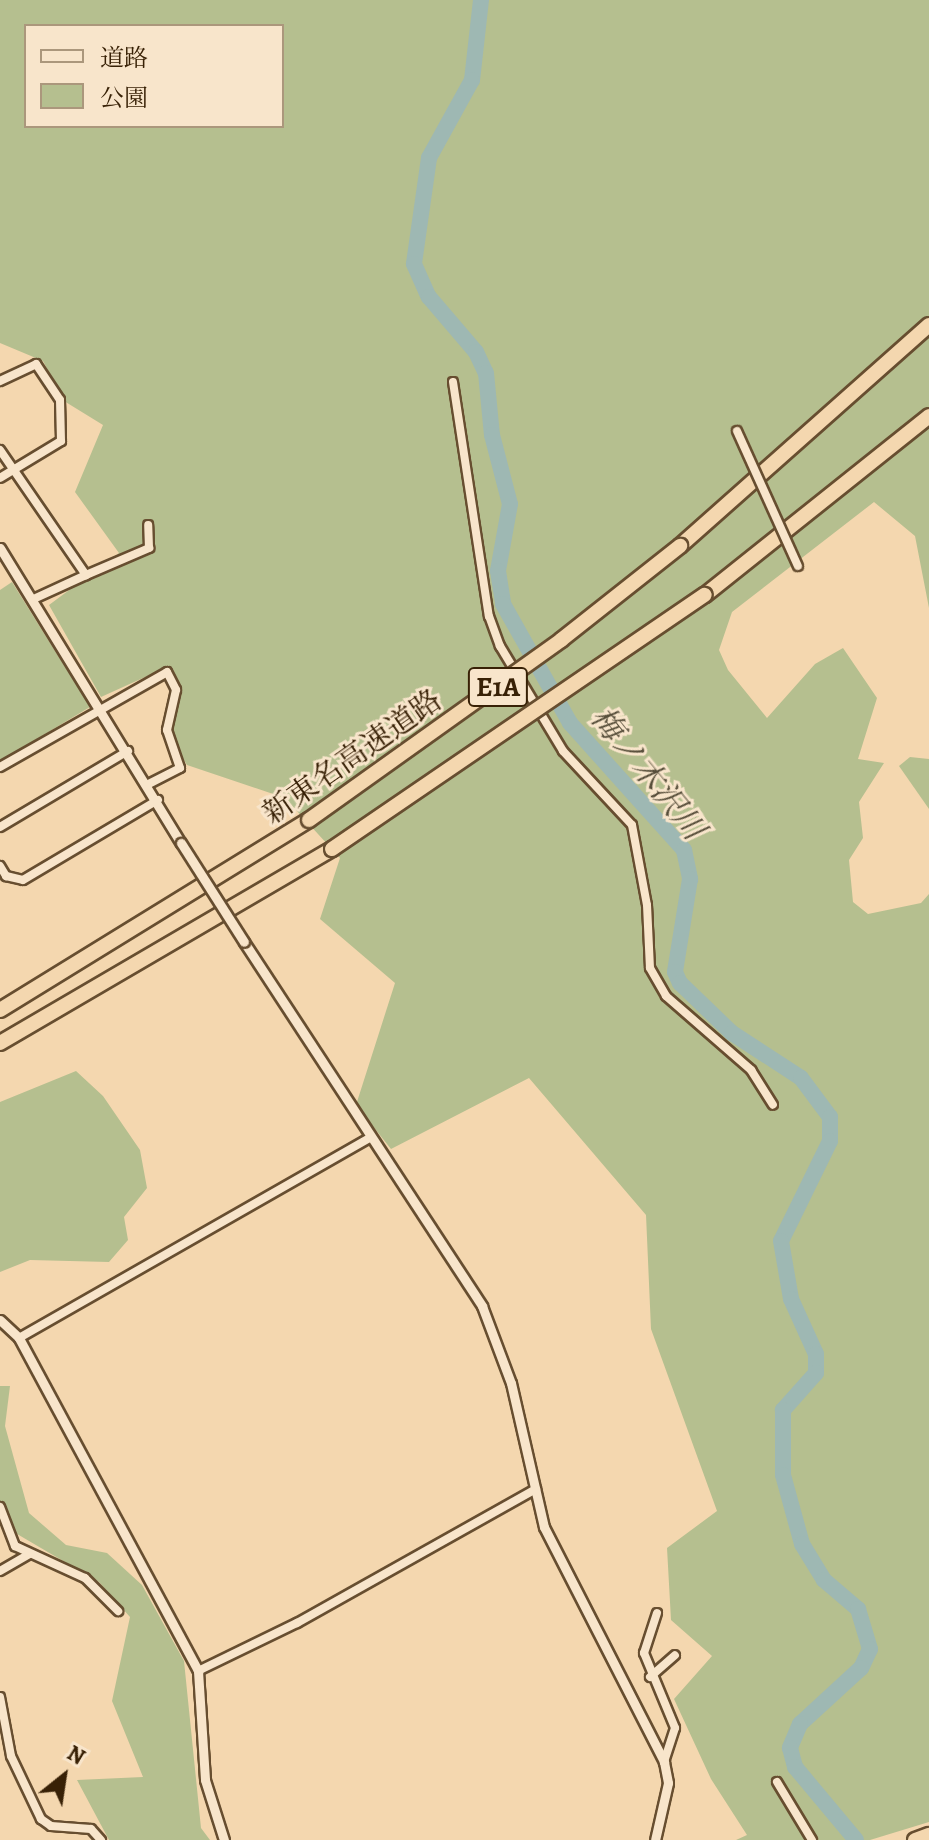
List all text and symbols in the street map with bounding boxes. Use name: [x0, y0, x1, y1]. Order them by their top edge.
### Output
legend: [24, 24, 284, 128]
text: 道路: [100, 42, 148, 74]
text: 公園: [100, 82, 148, 114]
road number: E1A: [466, 663, 530, 711]
street label: 新東名高速道路: [256, 682, 448, 832]
water label: 梅ノ木沢川: [583, 699, 713, 847]
north arrow: [24, 1736, 104, 1816]
text: N: [62, 1738, 90, 1772]

